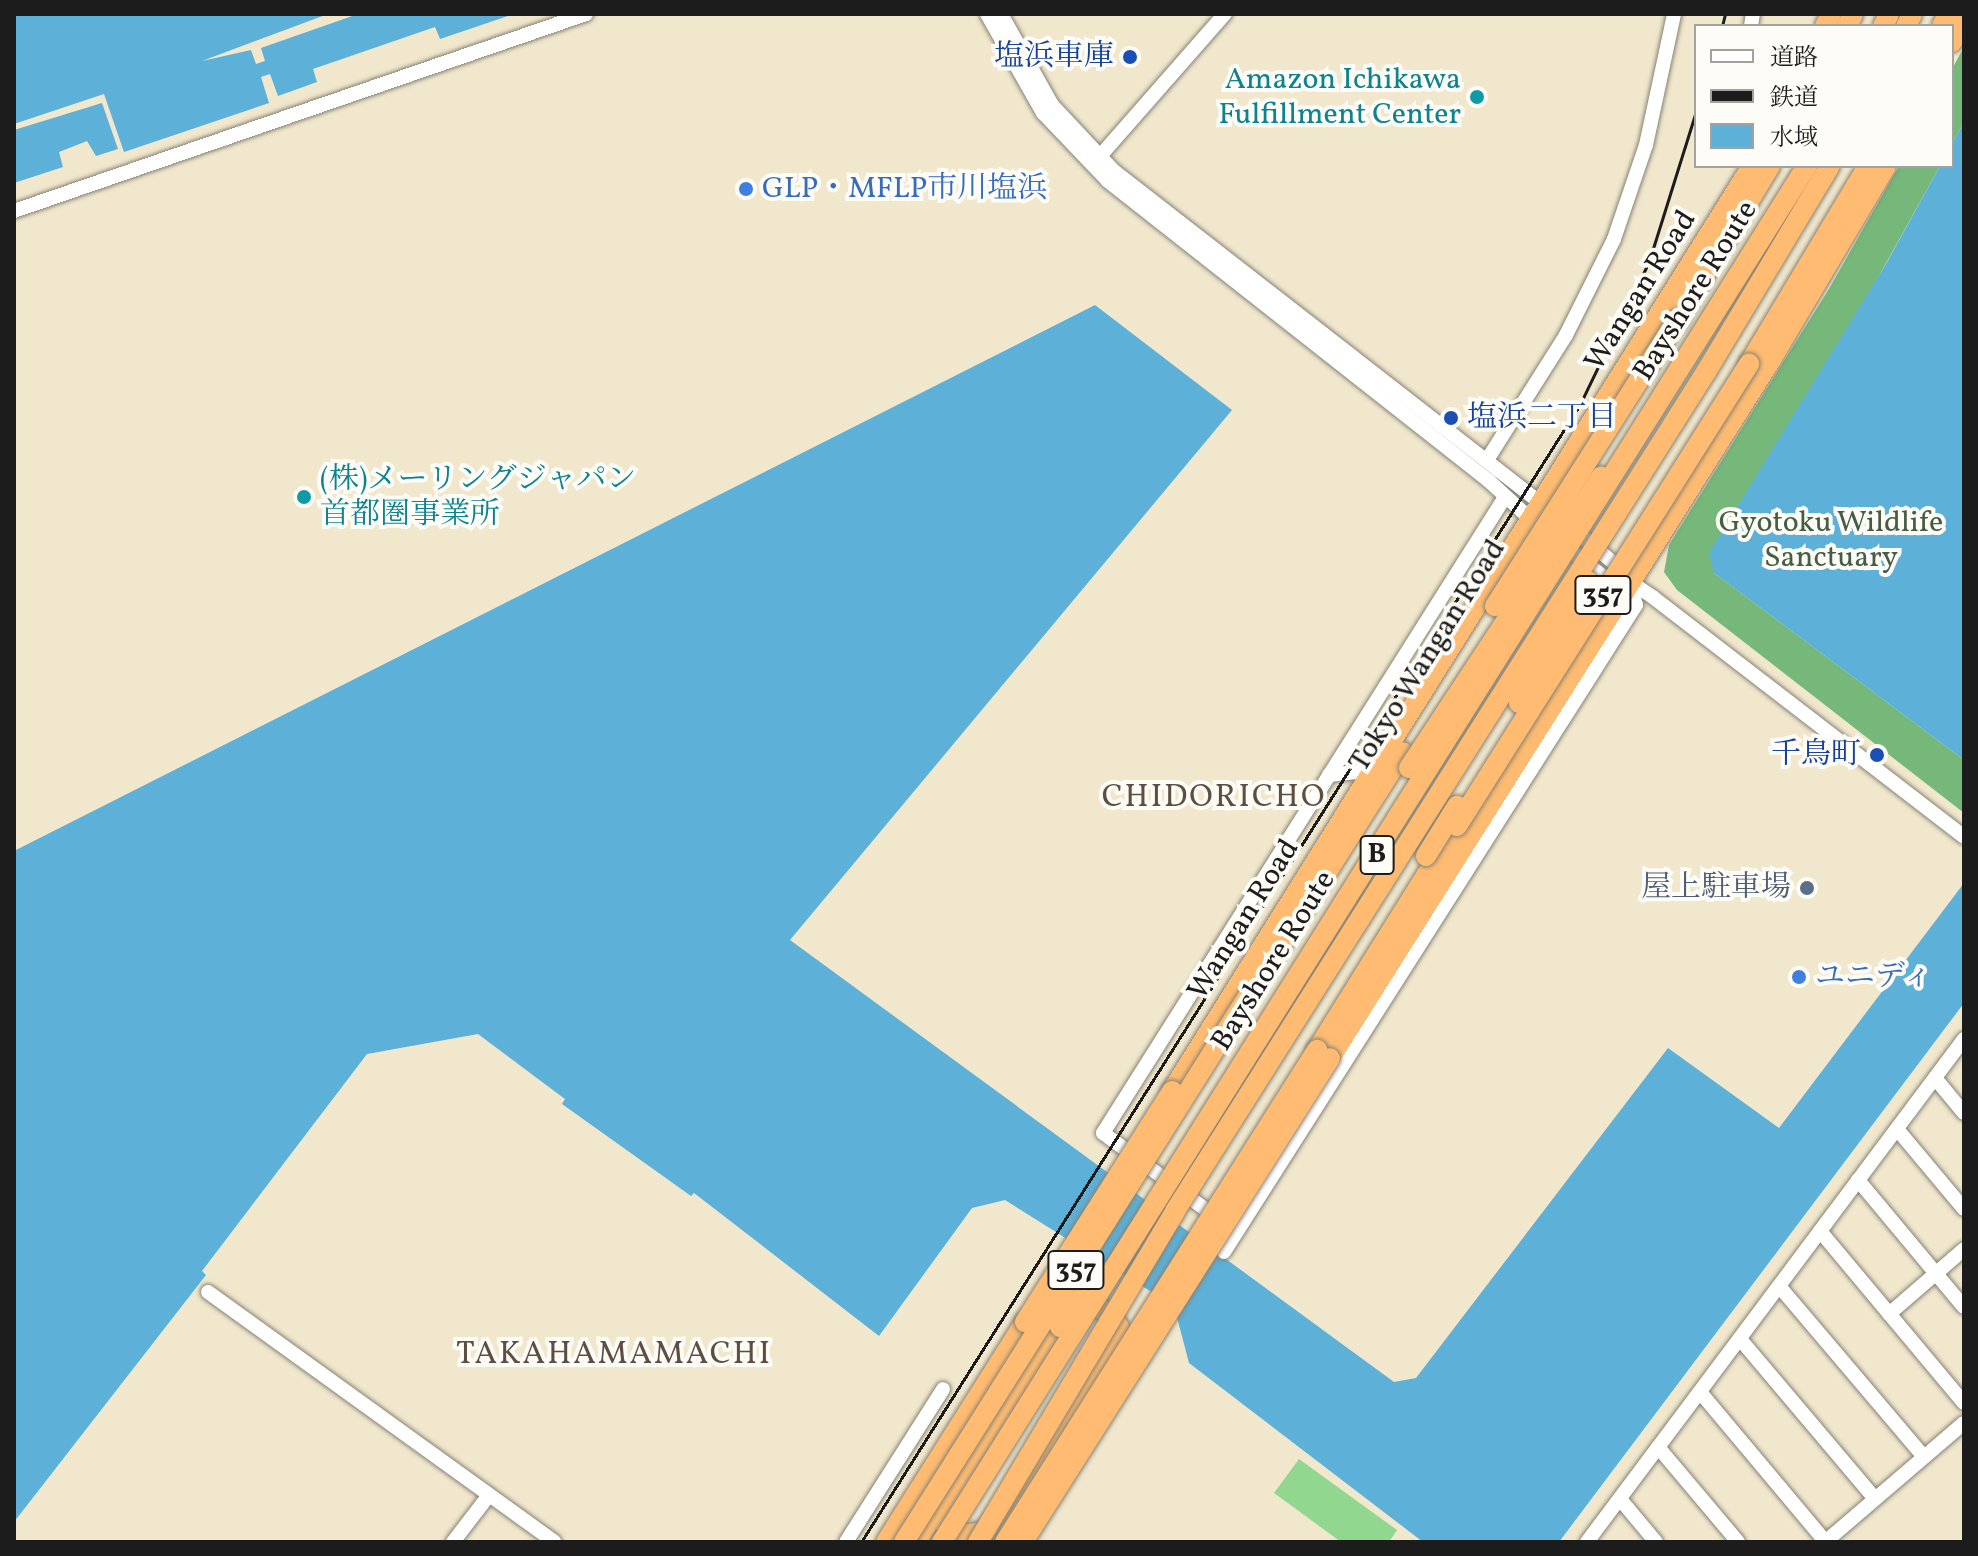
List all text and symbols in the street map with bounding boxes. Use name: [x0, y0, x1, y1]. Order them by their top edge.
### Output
legend: [1694, 24, 1954, 168]
place label: 塩浜車庫: [994, 39, 1114, 75]
text: 道路: [1770, 42, 1818, 76]
marker: 塩浜車庫: [1121, 48, 1139, 66]
place label: Amazon Ichikawa Fulfillment Center: [1218, 62, 1461, 132]
text: 鉄道: [1770, 82, 1818, 116]
marker: Amazon Ichikawa Fulfillment Center: [1468, 88, 1486, 106]
text: 水域: [1770, 122, 1818, 156]
place label: GLP・MFLP市川塩浜: [762, 171, 1047, 207]
marker: GLP・MFLP市川塩浜: [737, 180, 755, 198]
street label: Bayshore Route: [1626, 194, 1766, 388]
street label: Wangan Road: [1577, 204, 1705, 378]
place label: 塩浜二丁目: [1467, 400, 1617, 436]
marker: 塩浜二丁目: [1442, 409, 1460, 427]
place label: (株)メーリングジャパン 首都圏事業所: [320, 462, 637, 532]
marker: (株)メーリングジャパン 首都圏事業所: [295, 488, 313, 506]
park label: Gyotoku Wildlife Sanctuary: [1718, 505, 1944, 576]
street label: Tokyo Wangan Road: [1342, 533, 1514, 779]
road number: 357: [1573, 571, 1633, 619]
place label: 千鳥町: [1771, 737, 1861, 773]
marker: 千鳥町: [1868, 746, 1886, 764]
district label: CHIDORICHO: [1102, 779, 1326, 817]
road number: B: [1359, 831, 1395, 879]
street label: Wangan Road: [1180, 833, 1308, 1007]
street label: Bayshore Route: [1204, 864, 1344, 1058]
place label: 屋上駐車場: [1641, 870, 1791, 906]
marker: 屋上駐車場: [1798, 879, 1816, 897]
place label: ユニディ: [1815, 959, 1935, 995]
marker: ユニディ: [1790, 968, 1808, 986]
road number: 357: [1046, 1246, 1106, 1294]
district label: TAKAHAMAMACHI: [456, 1336, 772, 1374]

